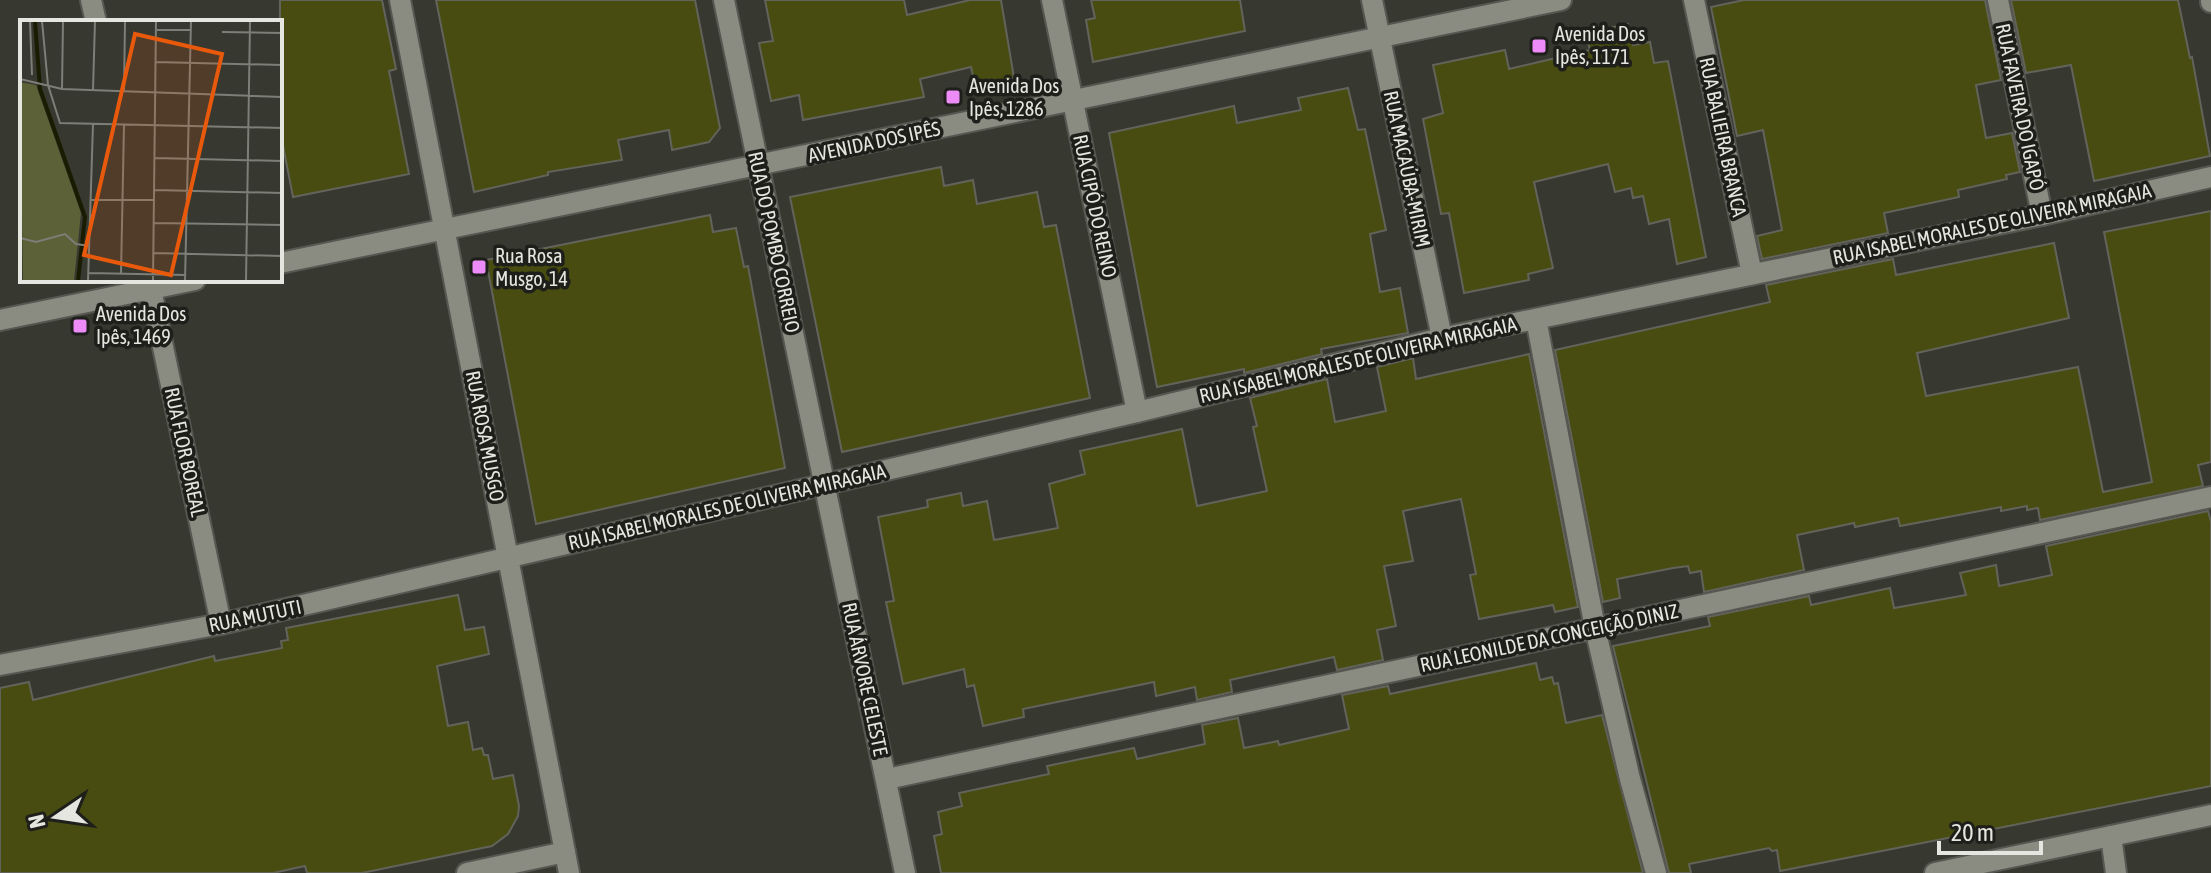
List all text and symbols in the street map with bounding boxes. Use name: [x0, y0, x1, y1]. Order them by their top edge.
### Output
inset map: [20, 20, 282, 282]
street label: RUA FAVEIRA DO IGAPÓ: [1992, 21, 2049, 192]
place label: Avenida Dos Ipês, 1171: [1555, 22, 1645, 68]
marker: Avenida Dos Ipês, 1171: [1530, 37, 1548, 55]
street label: RUA BALIEIRA BRANCA: [1695, 55, 1752, 219]
place label: Avenida Dos Ipês, 1286: [969, 74, 1059, 120]
marker: Avenida Dos Ipês, 1286: [944, 88, 962, 106]
street label: RUA MACAÚBA-MIRIM: [1380, 89, 1435, 249]
street label: AVENIDA DOS IPÊS: [806, 116, 942, 167]
street label: RUA CIPÓ DO REINO: [1069, 132, 1122, 279]
street label: RUA DO POMBO CORREIO: [744, 149, 805, 334]
street label: RUA ISABEL MORALES DE OLIVEIRA MIRAGAIA: [1831, 178, 2153, 269]
place label: Rua Rosa Musgo, 14: [495, 244, 568, 290]
marker: Rua Rosa Musgo, 14: [470, 258, 488, 276]
place label: Avenida Dos Ipês, 1469: [96, 302, 186, 348]
street label: RUA ISABEL MORALES DE OLIVEIRA MIRAGAIA: [1197, 312, 1519, 407]
marker: Avenida Dos Ipês, 1469: [71, 317, 89, 335]
street label: RUA ROSA MUSGO: [462, 369, 509, 503]
street label: RUA FLOR BOREAL: [161, 385, 210, 519]
street label: RUA ISABEL MORALES DE OLIVEIRA MIRAGAIA: [566, 459, 888, 554]
street label: RUA MUTUTI: [207, 594, 303, 637]
street label: RUA LEONILDE DA CONCEIÇÃO DINIZ: [1418, 599, 1680, 676]
street label: RUA ÁRVORE CELESTE: [838, 600, 893, 758]
north arrow: [16, 777, 96, 857]
scale bar: [1939, 805, 2041, 855]
text: N: [22, 812, 51, 831]
text: 20 m: [1951, 819, 1994, 846]

